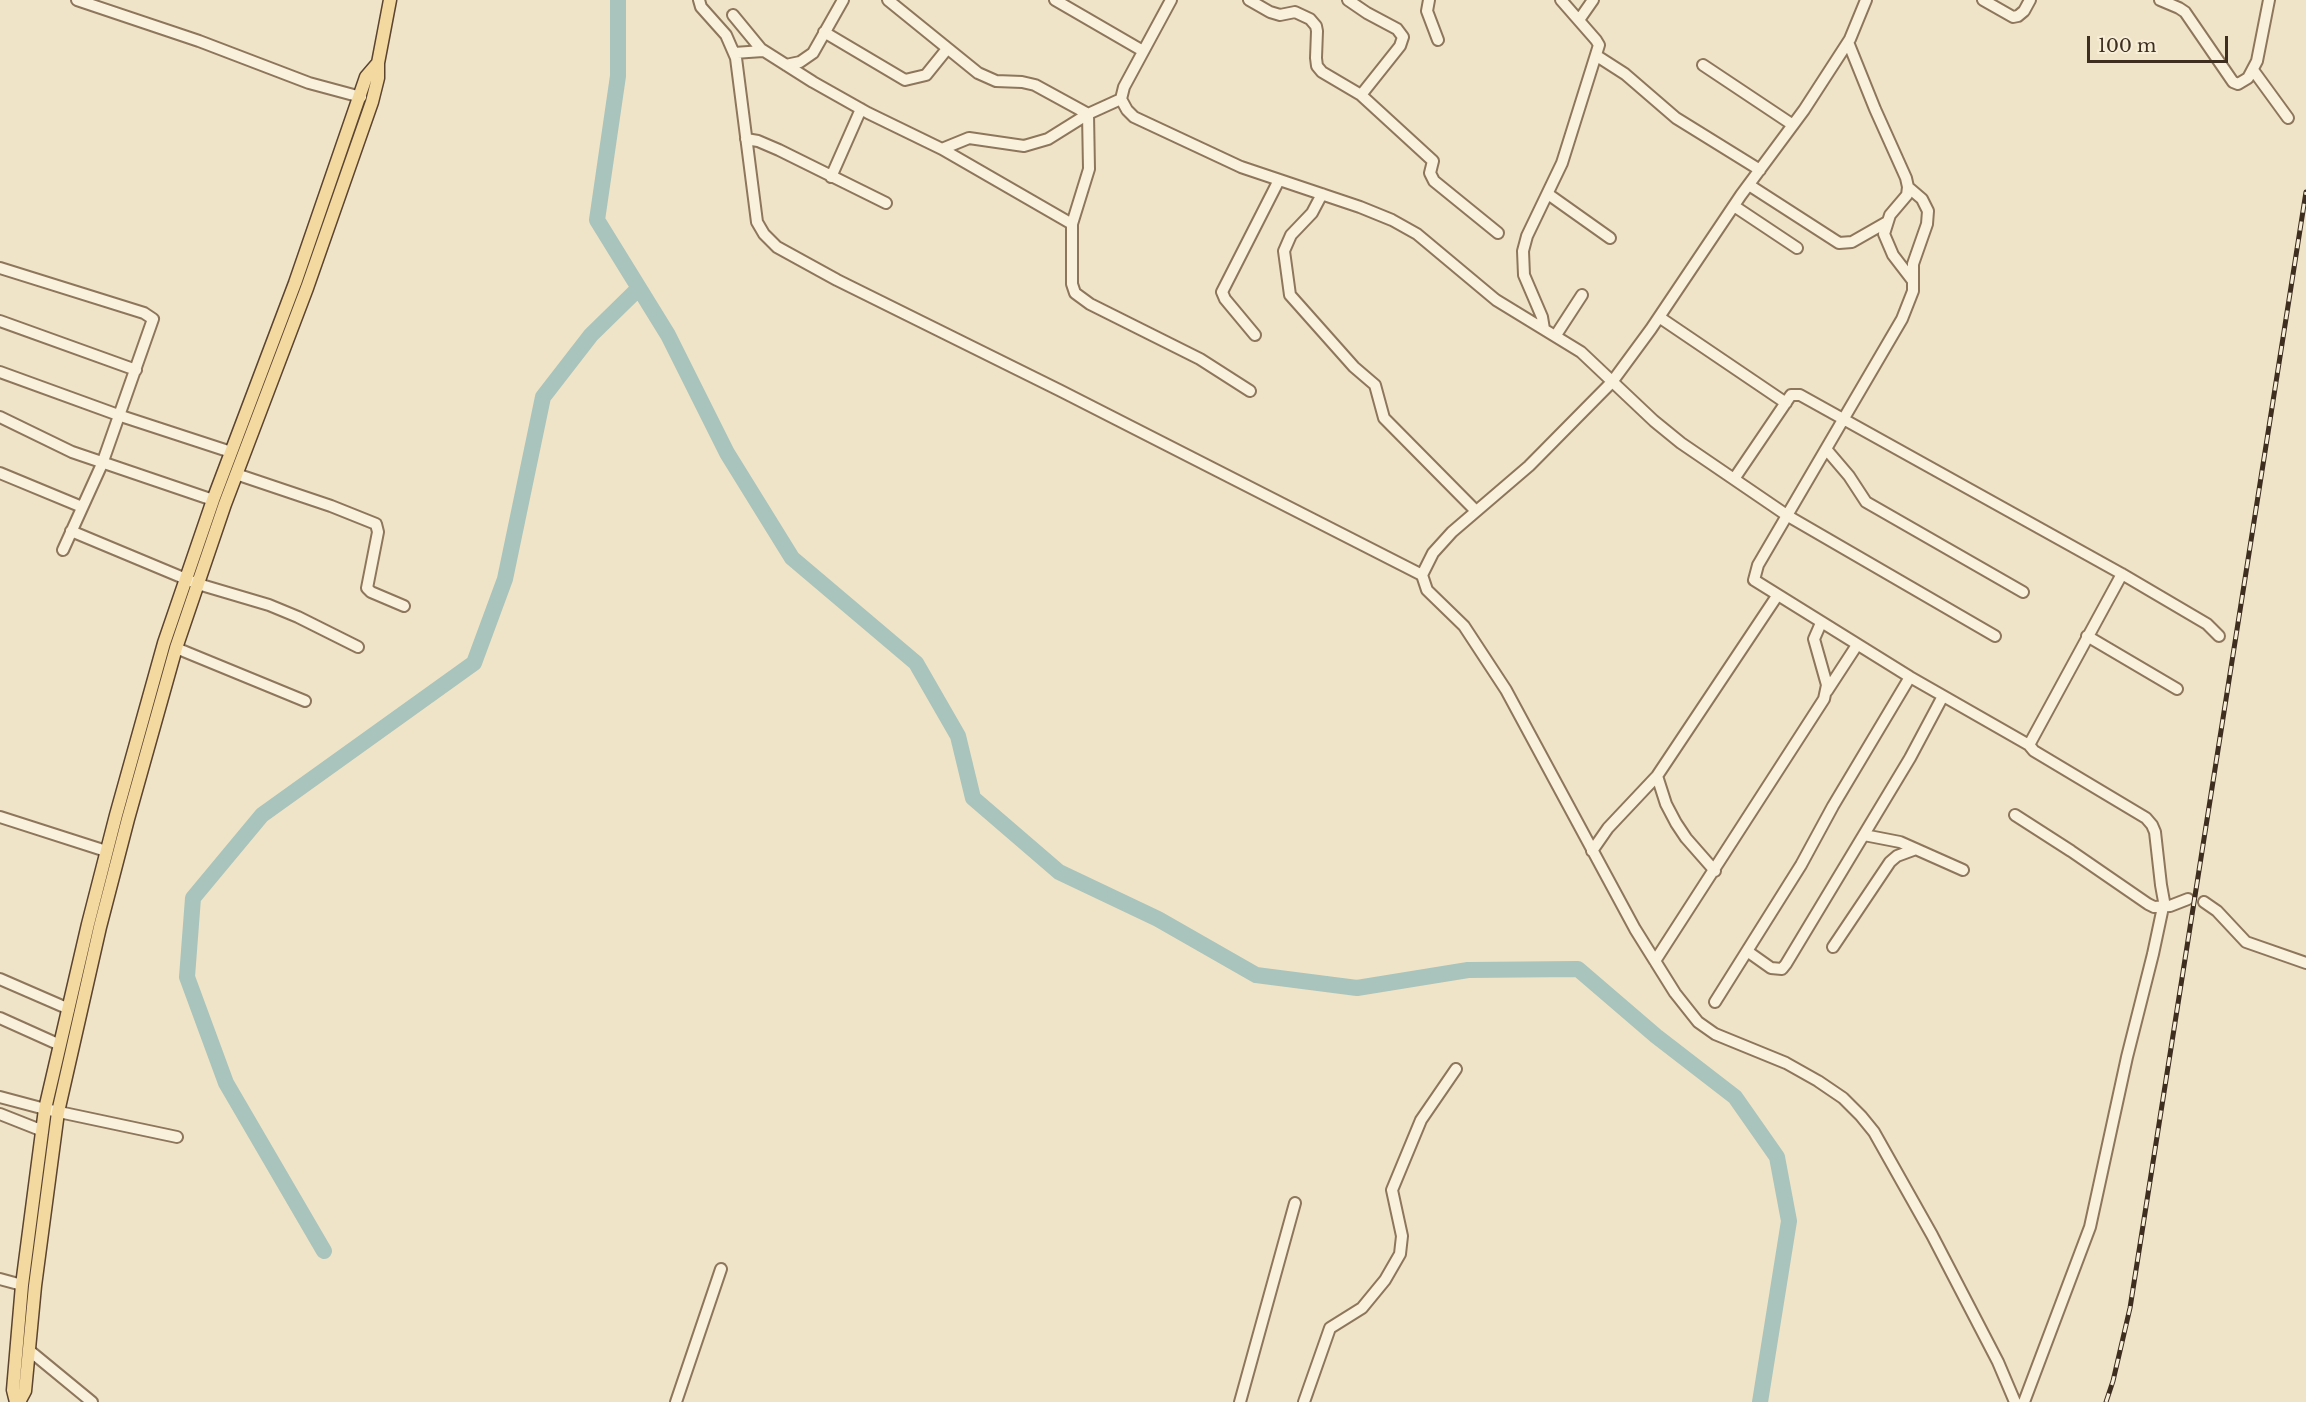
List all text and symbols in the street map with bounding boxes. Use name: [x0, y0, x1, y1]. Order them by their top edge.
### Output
scale bar: [2090, 24, 2231, 62]
text: 100 m: [2098, 35, 2156, 57]

